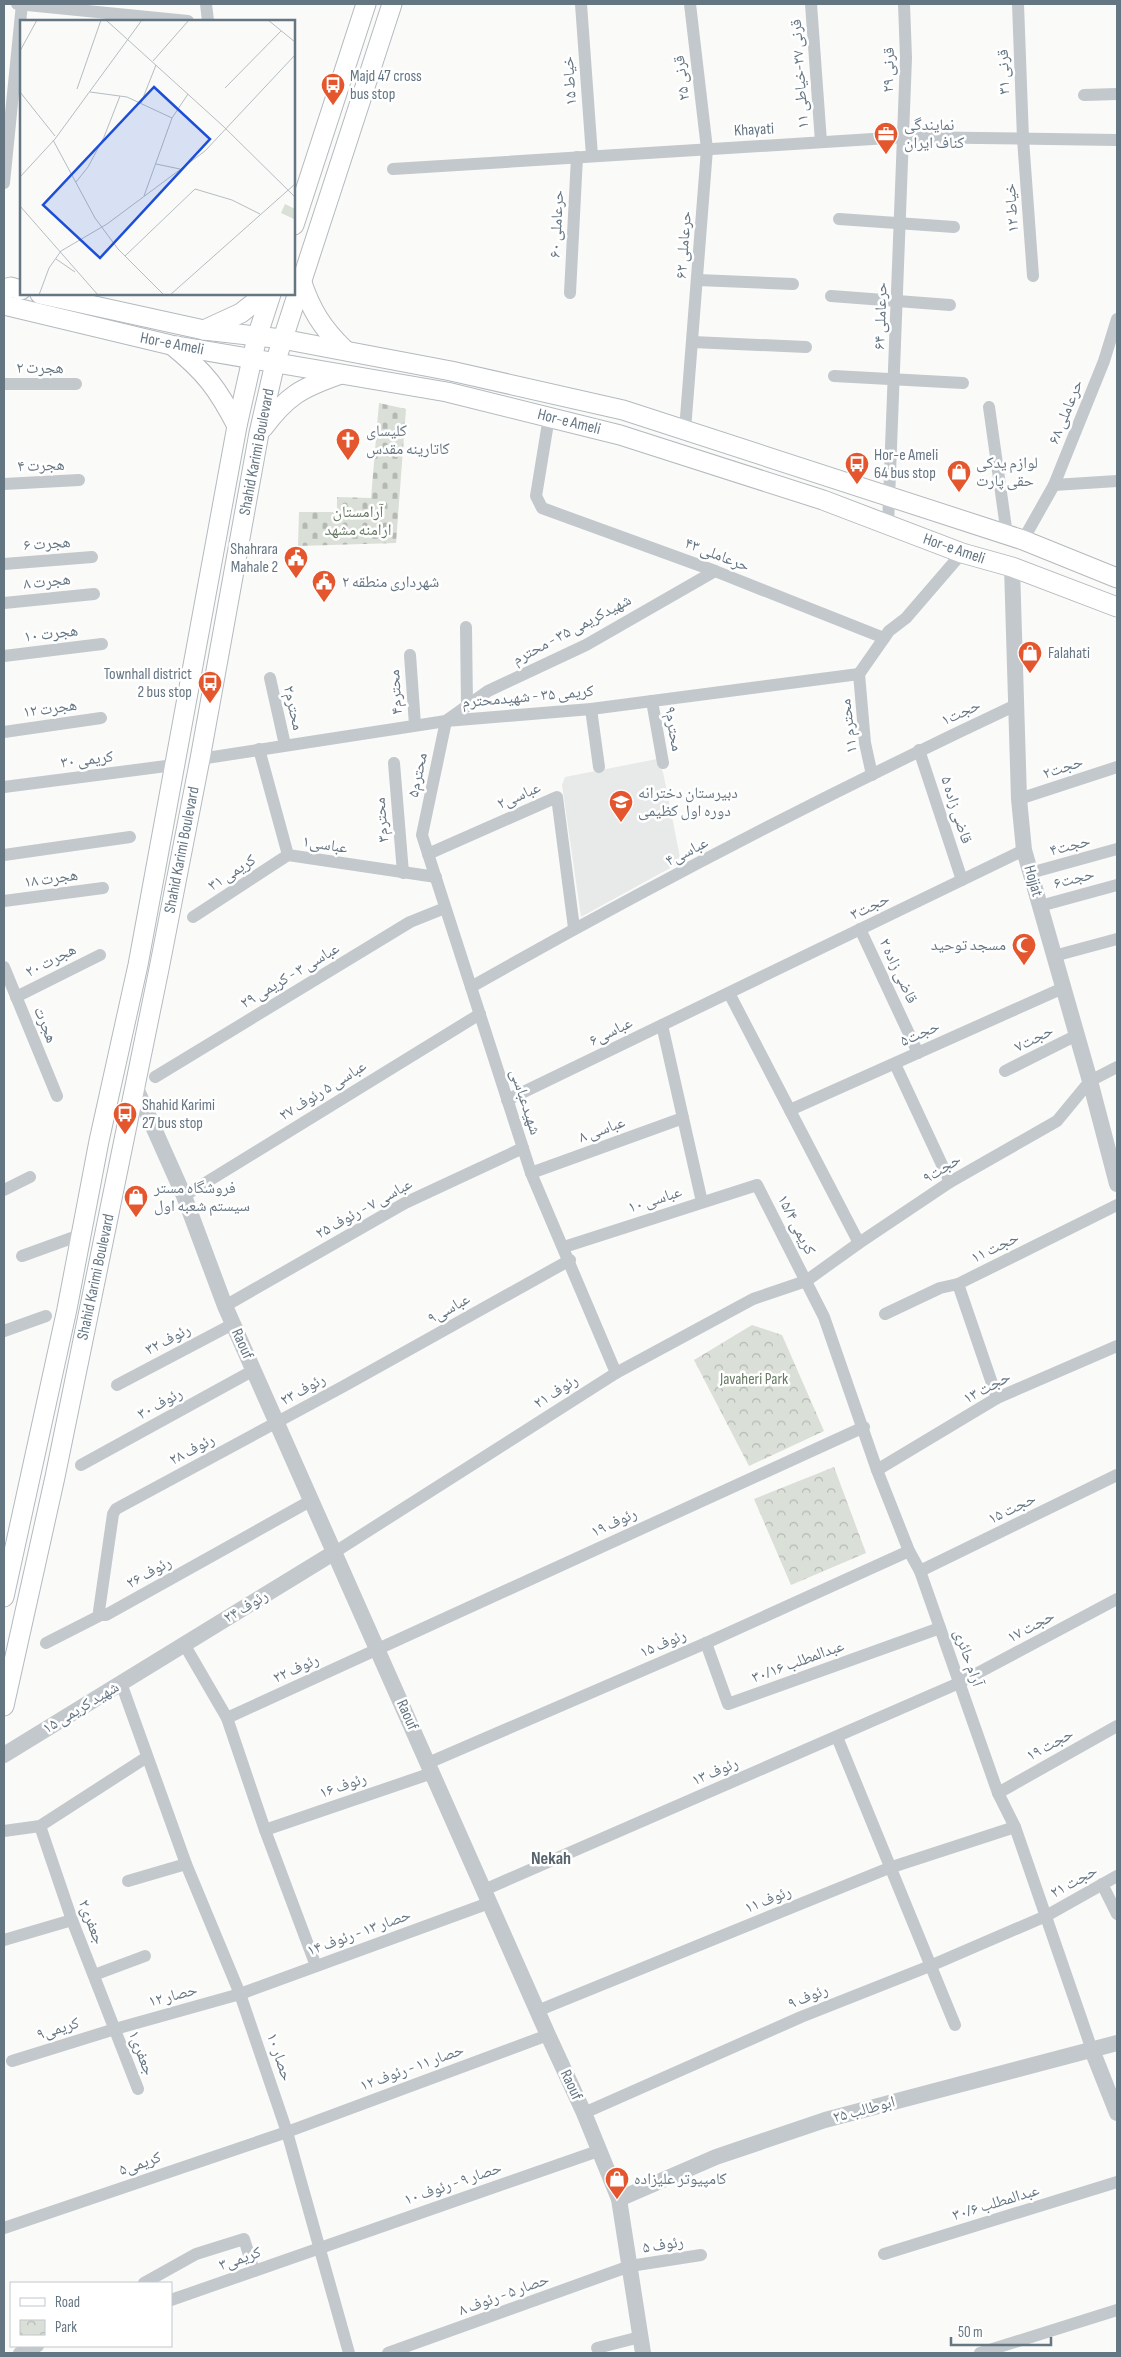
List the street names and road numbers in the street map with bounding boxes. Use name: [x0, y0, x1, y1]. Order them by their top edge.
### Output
street label: قرنی ۲۷-خیاطی ۱۱: [787, 19, 813, 129]
street label: قرنی ۲۹: [879, 47, 899, 93]
street label: قرنی ۳۱: [994, 49, 1014, 95]
street label: قرنی ۲۵: [670, 54, 694, 102]
street label: خیاط ۱۵: [559, 56, 581, 106]
street label: Khayati: [733, 119, 775, 141]
street label: خیاط ۱۲: [1001, 183, 1023, 233]
street label: حرعاملی ۶۰: [546, 190, 568, 258]
street label: حرعاملی ۶۲: [672, 210, 696, 280]
street label: حرعاملی ۶۴: [870, 282, 892, 350]
street label: Hor-e Ameli: [139, 329, 205, 359]
street label: هجرت ۲: [16, 359, 64, 378]
street label: حرعاملی ۶۸: [1044, 377, 1088, 447]
street label: Shahid Karimi Boulevard: [235, 387, 279, 517]
street label: Hor-e Ameli: [536, 405, 603, 439]
street label: هجرت ۴: [17, 456, 65, 476]
street label: Hor-e Ameli: [921, 530, 988, 568]
street label: هجرت ۶: [23, 533, 71, 555]
street label: حرعاملی ۴۳: [682, 534, 752, 576]
street label: هجرت ۸: [22, 570, 72, 594]
street label: شهیدکریمی ۳۵ - محترم: [509, 591, 635, 669]
street label: هجرت ۱۰: [23, 621, 79, 647]
street label: محترم۴: [385, 669, 407, 715]
street label: کریمی ۳۵ - شهیدمحترم: [461, 682, 595, 712]
street label: محترم۲: [279, 684, 307, 732]
street label: هجرت ۱۲: [22, 696, 78, 722]
street label: حجت۱: [938, 696, 984, 730]
street label: محترم ۱۱: [836, 698, 862, 754]
street label: محترم۹: [660, 705, 686, 753]
street label: کریمی ۳۰: [59, 747, 115, 773]
street label: محترم۵: [404, 751, 432, 799]
street label: حجت۲: [1040, 752, 1086, 784]
street label: قاضی زاده ۵: [936, 774, 976, 846]
street label: عباسی۲: [494, 778, 544, 814]
street label: Shahid Karimi Boulevard: [160, 785, 204, 915]
street label: محترم۳: [371, 797, 393, 843]
street label: عباسی۱: [301, 832, 349, 858]
street label: حجت۴: [1048, 832, 1092, 860]
street label: عباسی۴: [662, 833, 712, 871]
street label: کریمی ۳۱: [205, 850, 260, 895]
street label: Hojjat: [1020, 863, 1047, 899]
street label: حجت۶: [1052, 865, 1096, 893]
street label: هجرت ۱۸: [23, 866, 79, 892]
street label: حجت۳: [847, 889, 893, 925]
street label: قاضی زاده ۲: [875, 935, 921, 1007]
street label: عباسی ۳ - کریمی ۲۹: [237, 939, 343, 1013]
street label: هجرت ۲۰: [22, 940, 80, 982]
street label: هجرت: [29, 1004, 61, 1046]
street label: عباسی۶: [586, 1013, 636, 1051]
street label: حجت۵: [897, 1017, 943, 1051]
street label: حجت۷: [1011, 1021, 1057, 1057]
street label: عباسی ۵ رئوف ۲۷: [276, 1057, 370, 1125]
street label: شهیدعباسی: [505, 1067, 545, 1137]
street label: عباسی ۸: [576, 1113, 628, 1147]
street label: حجت۹: [920, 1150, 964, 1188]
street label: عباسی ۷ - رئوف ۲۵: [312, 1175, 416, 1243]
street label: عباسی ۱۰: [626, 1182, 684, 1218]
street label: کریمی ۱۵/۴: [773, 1192, 819, 1259]
street label: Shahid Karimi Boulevard: [73, 1212, 119, 1342]
street label: حجت ۱۱: [968, 1228, 1022, 1268]
street label: عباسی۹: [424, 1290, 474, 1328]
street label: رئوف ۳۲: [142, 1320, 194, 1360]
street label: Raouf: [227, 1326, 257, 1363]
street label: حجت ۱۳: [960, 1368, 1014, 1408]
street label: رئوف ۲۳: [277, 1370, 329, 1410]
street label: رئوف ۲۱: [530, 1371, 582, 1413]
street label: رئوف ۳۰: [134, 1384, 186, 1424]
street label: رئوف ۲۸: [166, 1430, 218, 1470]
street label: حجت ۱۵: [985, 1489, 1039, 1529]
street label: رئوف ۱۹: [588, 1504, 640, 1542]
street label: رئوف ۲۶: [123, 1553, 175, 1593]
street label: رئوف ۲۴: [220, 1586, 272, 1628]
street label: حجت ۱۷: [1004, 1607, 1058, 1647]
street label: رئوف ۱۵: [637, 1626, 689, 1662]
street label: آرام حائری: [949, 1627, 987, 1690]
street label: عبدالمطلب ۳۰/۱۶: [749, 1636, 847, 1688]
street label: رئوف ۲۲: [270, 1650, 322, 1688]
street label: شهید کریمی ۱۵: [39, 1678, 123, 1738]
street label: Raouf: [392, 1697, 422, 1734]
street label: حجت ۱۹: [1023, 1724, 1077, 1766]
street label: رئوف ۱۳: [689, 1754, 741, 1790]
street label: رئوف ۱۶: [317, 1769, 369, 1803]
street label: حجت ۲۱: [1047, 1861, 1101, 1903]
street label: رئوف ۱۱: [742, 1882, 794, 1918]
street label: جعفری۲: [74, 1897, 108, 1947]
street label: حصار ۱۳ - رئوف ۱۴: [304, 1905, 414, 1961]
street label: حصار ۱۲: [146, 1980, 200, 2012]
street label: رئوف ۹: [785, 1980, 831, 2014]
street label: کریمی۹: [34, 2013, 82, 2044]
street label: جعفری۱: [124, 2028, 158, 2078]
street label: حصار ۱۰: [262, 2030, 296, 2084]
street label: حصار ۱۱ - رئوف ۱۲: [357, 2040, 467, 2096]
street label: Raouf: [556, 2067, 586, 2104]
street label: ابوطالب ۲۵: [831, 2093, 897, 2127]
street label: کریمی۵: [116, 2148, 164, 2180]
street label: حصار ۹ - رئوف ۱۰: [402, 2158, 504, 2210]
street label: عبدالمطلب ۳۰/۶: [950, 2181, 1042, 2225]
street label: رئوف ۵: [641, 2232, 685, 2258]
street label: کریمی۳: [216, 2243, 264, 2275]
street label: حصار ۵ - رئوف ۸: [456, 2270, 552, 2320]

